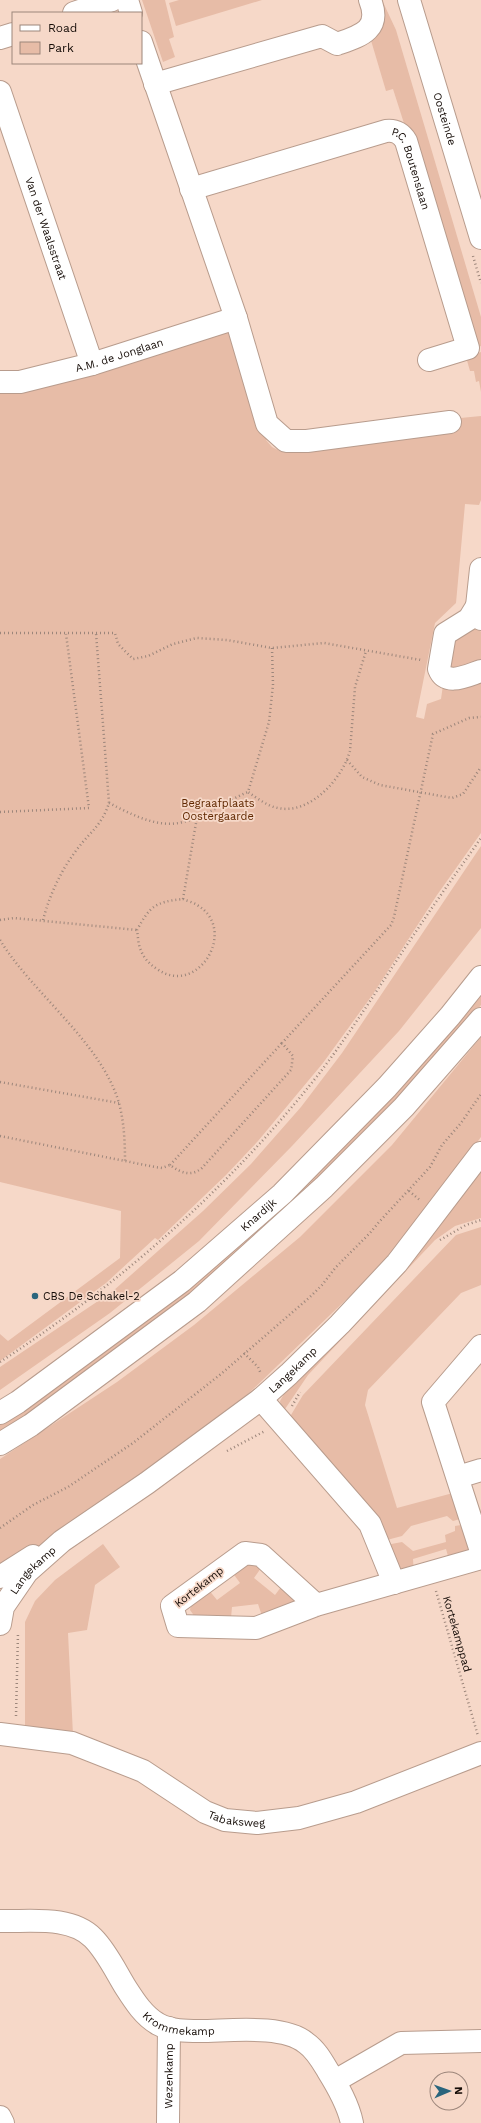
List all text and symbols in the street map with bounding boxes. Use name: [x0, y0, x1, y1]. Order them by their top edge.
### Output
legend: [12, 12, 142, 64]
text: Road: [48, 21, 77, 35]
text: Park: [48, 41, 74, 55]
street label: Oosteinde: [431, 91, 459, 147]
street label: P.C. Boutenslaan: [390, 125, 433, 211]
street label: Van der Waalsstraat: [23, 175, 70, 282]
street label: A.M. de Jonglaan: [74, 335, 165, 374]
park label: Begraafplaats Oostergaarde: [181, 797, 255, 823]
street label: Knardijk: [238, 1195, 279, 1234]
place label: CBS De Schakel-2: [43, 1290, 140, 1303]
marker: CBS De Schakel-2: [30, 1291, 40, 1301]
street label: Langekamp: [266, 1344, 320, 1396]
street label: Langekamp: [7, 1543, 58, 1597]
street label: Kortekamp: [172, 1564, 226, 1610]
street label: Kortekamppad: [440, 1595, 474, 1673]
street label: Tabaksweg: [206, 1807, 266, 1830]
street label: Krommekamp: [140, 2009, 215, 2038]
street label: Wezenkamp: [162, 2043, 175, 2109]
north arrow: [429, 2071, 469, 2111]
text: N: [452, 2086, 465, 2095]

